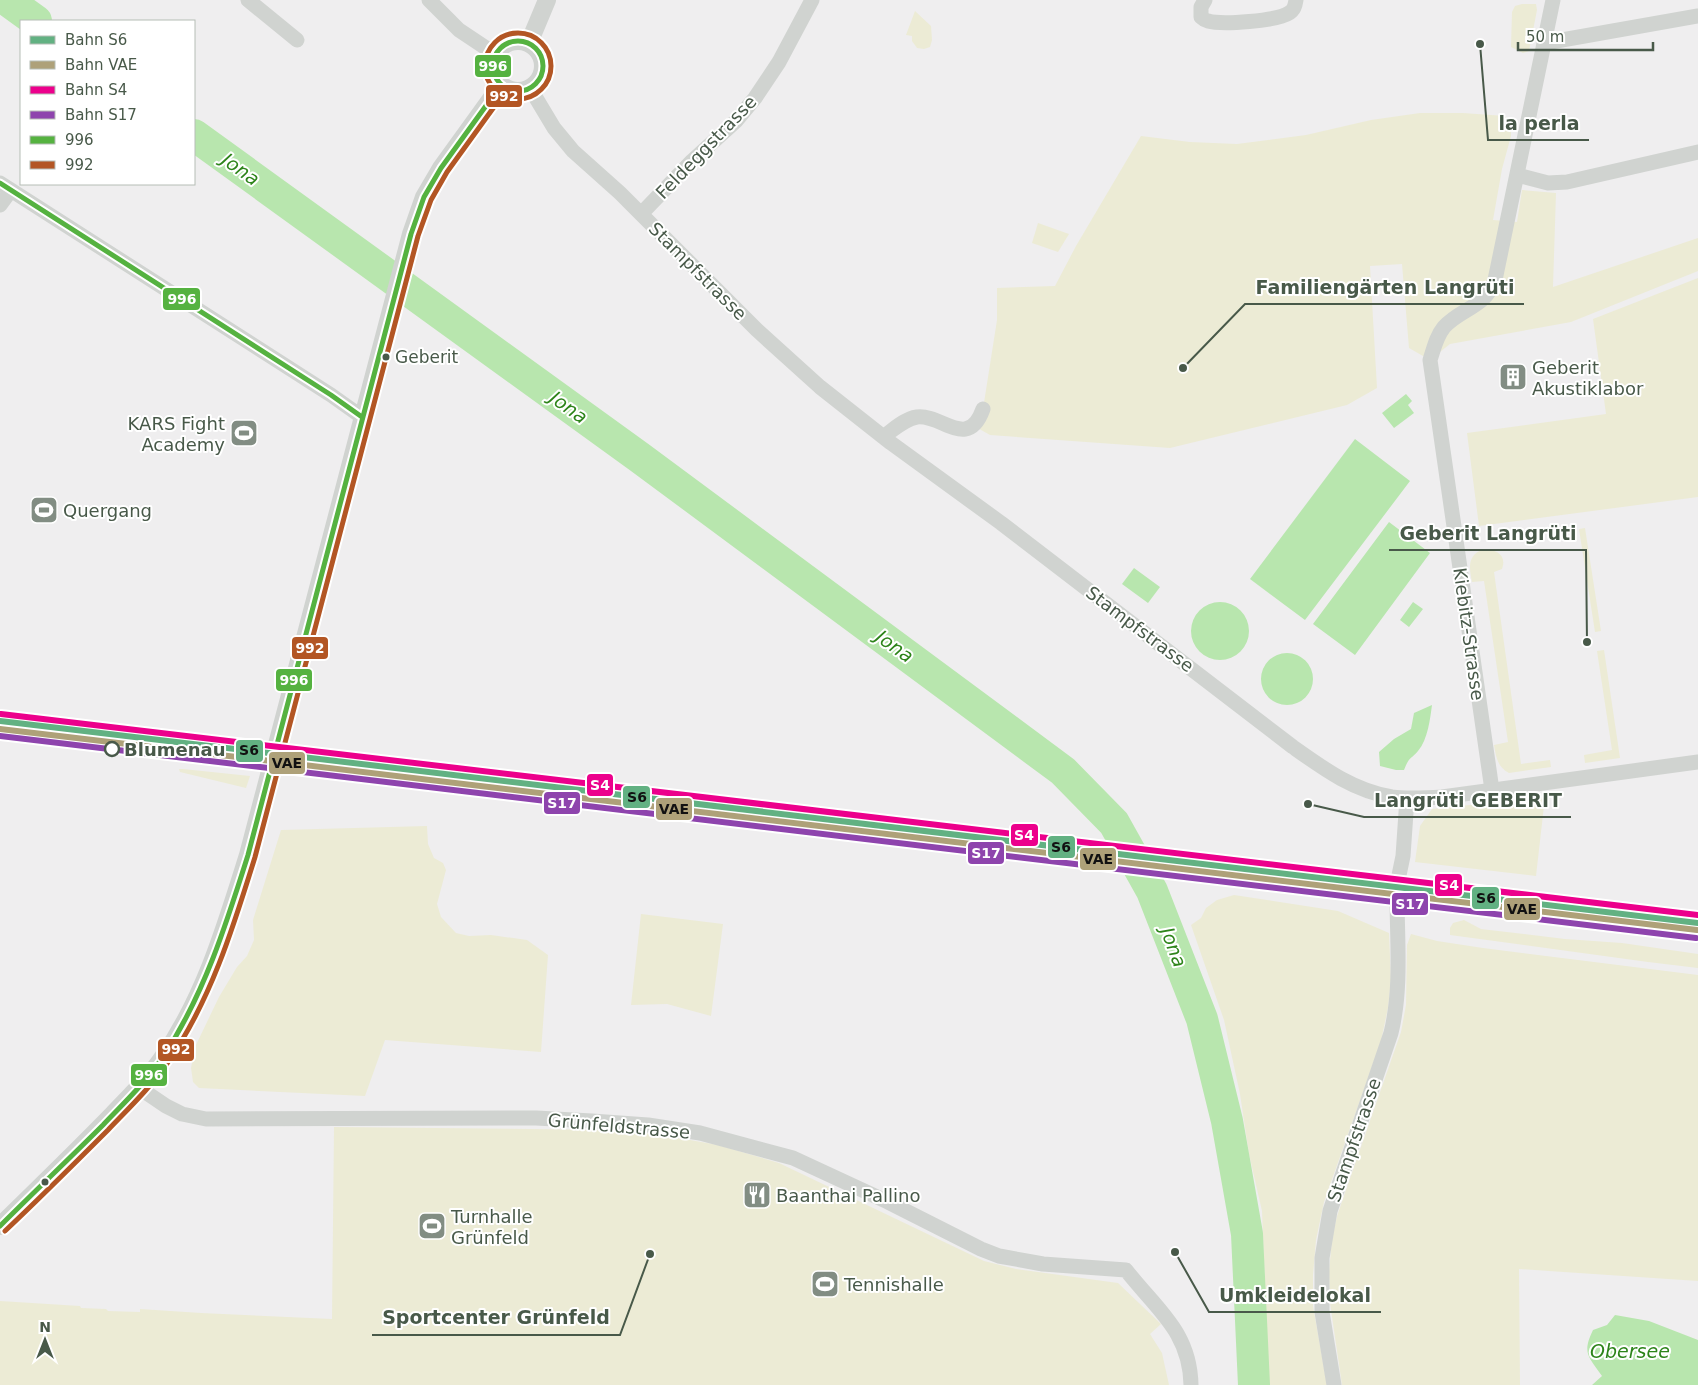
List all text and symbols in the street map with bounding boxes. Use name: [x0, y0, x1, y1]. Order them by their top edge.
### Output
legend: [20, 20, 195, 185]
scale bar: [1518, 20, 1653, 52]
text: 50 m: [1526, 28, 1564, 46]
text: Bahn S6: [65, 31, 127, 49]
line badge: 996: [474, 54, 512, 78]
text: Bahn VAE: [65, 56, 137, 74]
text: 996: [478, 58, 508, 74]
text: Bahn S4: [65, 81, 127, 99]
line badge: 992: [485, 84, 523, 108]
text: 992: [489, 88, 519, 104]
street label: Feldeggstrasse: [651, 91, 761, 203]
text: Bahn S17: [65, 106, 137, 124]
callout: la perla: [1488, 106, 1589, 140]
text: la perla: [1498, 112, 1580, 134]
text: 996: [65, 131, 94, 149]
water label: Jona: [215, 146, 264, 190]
text: 992: [65, 156, 94, 174]
street label: Stampfstrasse: [645, 218, 751, 324]
callout: Familiengärten Langrüti: [1245, 270, 1524, 304]
text: Familiengärten Langrüti: [1256, 276, 1514, 298]
line badge: 996: [162, 287, 201, 311]
text: 996: [167, 291, 197, 307]
place label: Geberit: [395, 347, 459, 367]
marker: Geberit: [381, 352, 391, 362]
place label: Geberit Akustiklabor: [1532, 357, 1644, 399]
building icon: Geberit Akustiklabor: [1498, 362, 1528, 392]
water label: Jona: [543, 384, 592, 428]
place label: KARS Fight Academy: [128, 413, 225, 455]
sports icon: KARS Fight Academy: [229, 418, 259, 448]
sports icon: Quergang: [29, 495, 59, 525]
place label: Quergang: [63, 500, 152, 521]
callout: Geberit Langrüti: [1389, 516, 1586, 550]
text: Geberit Langrüti: [1399, 522, 1577, 544]
street label: Kiebitz-Strasse: [1449, 566, 1489, 702]
street label: Stampfstrasse: [1082, 582, 1198, 676]
water label: Jona: [869, 623, 918, 667]
line badge: 992: [291, 636, 329, 660]
text: 992: [295, 640, 325, 656]
line badge: 996: [275, 668, 313, 692]
text: 996: [279, 672, 309, 688]
place label: Blumenau: [124, 739, 225, 760]
line badge: S6: [235, 739, 264, 763]
marker: Blumenau: [104, 741, 120, 757]
text: S6: [239, 742, 259, 758]
line badge: VAE: [268, 751, 306, 775]
text: VAE: [272, 755, 302, 771]
line badge: S4: [586, 773, 614, 797]
text: S4: [590, 777, 610, 793]
callout: Langrüti GEBERIT: [1364, 783, 1571, 817]
line badge: S6: [622, 785, 651, 809]
text: S6: [627, 789, 647, 805]
text: Langrüti GEBERIT: [1374, 789, 1562, 811]
line badge: S17: [543, 791, 581, 815]
text: S17: [547, 795, 577, 811]
line badge: VAE: [655, 797, 693, 821]
text: VAE: [659, 801, 689, 817]
line badge: S4: [1010, 823, 1039, 847]
text: S4: [1014, 827, 1034, 843]
line badge: S6: [1047, 835, 1076, 859]
text: S6: [1051, 839, 1071, 855]
line badge: S17: [967, 841, 1005, 865]
text: S17: [971, 845, 1001, 861]
line badge: VAE: [1079, 847, 1117, 871]
text: VAE: [1083, 851, 1113, 867]
line badge: S4: [1434, 873, 1463, 897]
text: S4: [1439, 877, 1459, 893]
line badge: S6: [1471, 886, 1500, 910]
text: S6: [1476, 890, 1496, 906]
line badge: S17: [1391, 892, 1429, 916]
text: S17: [1395, 896, 1425, 912]
line badge: VAE: [1503, 897, 1541, 921]
text: VAE: [1507, 901, 1537, 917]
water label: Jona: [1155, 920, 1192, 970]
line badge: 992: [157, 1038, 195, 1062]
text: 992: [161, 1041, 191, 1057]
line badge: 996: [130, 1063, 168, 1087]
text: 996: [134, 1067, 164, 1083]
street label: Stampfstrasse: [1323, 1075, 1385, 1205]
street label: Grünfeldstrasse: [547, 1109, 691, 1143]
unlabelled marker: [40, 1177, 50, 1187]
restaurant icon: Baanthai Pallino: [742, 1180, 772, 1210]
place label: Baanthai Pallino: [776, 1185, 921, 1206]
place label: Turnhalle Grünfeld: [450, 1206, 533, 1248]
sports icon: Turnhalle Grünfeld: [417, 1211, 447, 1241]
sports icon: Tennishalle: [810, 1269, 840, 1299]
place label: Tennishalle: [843, 1274, 944, 1295]
callout: Umkleidelokal: [1209, 1278, 1381, 1312]
text: Umkleidelokal: [1219, 1284, 1371, 1306]
callout: Sportcenter Grünfeld: [372, 1301, 620, 1335]
text: Sportcenter Grünfeld: [382, 1306, 610, 1328]
north arrow: [20, 1315, 70, 1365]
text: N: [39, 1319, 51, 1335]
water label: Obersee: [1590, 1340, 1670, 1362]

